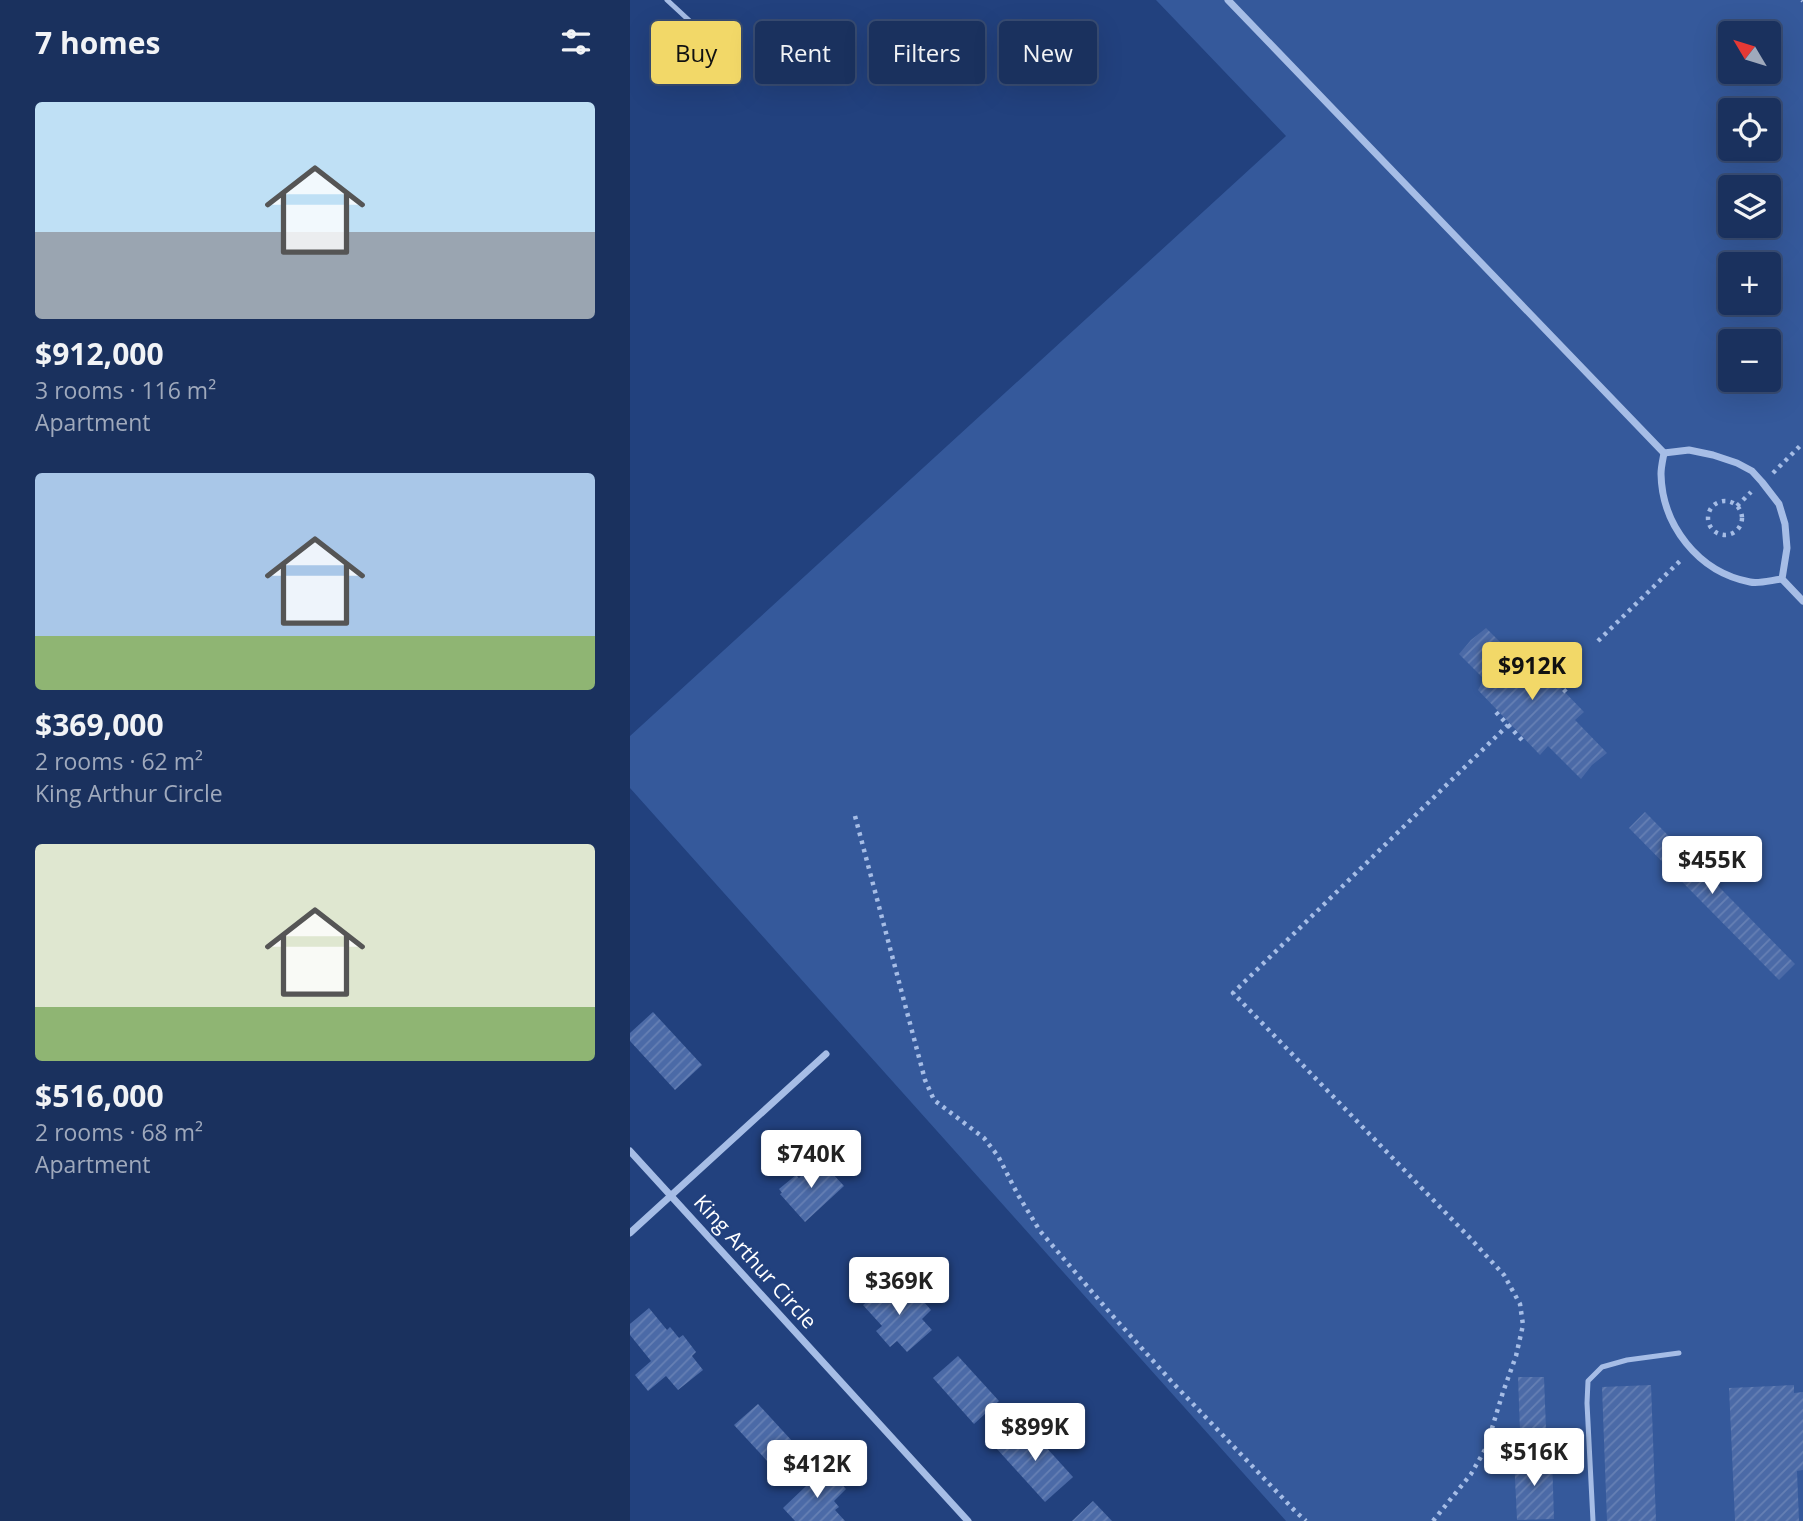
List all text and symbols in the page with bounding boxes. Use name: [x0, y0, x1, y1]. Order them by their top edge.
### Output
chip: Buy: [651, 21, 741, 84]
chip: Rent: [755, 21, 855, 84]
chip: Filters: [869, 21, 985, 84]
chip: New: [999, 21, 1097, 84]
north arrow: [1718, 21, 1782, 84]
map controls: [1718, 21, 1781, 392]
text: 7 homes: [35, 22, 160, 63]
icon: filters: [557, 23, 595, 61]
button: locate: [1718, 98, 1781, 161]
icon: home: [252, 147, 378, 273]
button: layers: [1718, 175, 1781, 238]
button: +: [1718, 252, 1781, 315]
button: −: [1718, 329, 1781, 392]
text: $912,000: [35, 333, 164, 374]
text: 3 rooms · 116 m²: [35, 374, 216, 406]
text: Apartment: [35, 406, 151, 438]
icon: home: [252, 518, 378, 644]
pin: $912K: [1483, 642, 1581, 702]
text: $912K: [1498, 649, 1566, 681]
text: $369,000: [35, 704, 164, 745]
text: 2 rooms · 62 m²: [35, 745, 203, 777]
text: King Arthur Circle: [35, 777, 223, 809]
pin: $455K: [1663, 836, 1761, 896]
text: $455K: [1678, 843, 1746, 875]
icon: home: [252, 889, 378, 1015]
text: $516,000: [35, 1075, 164, 1116]
text: 2 rooms · 68 m²: [35, 1116, 203, 1148]
pin: $740K: [762, 1130, 860, 1190]
text: $740K: [777, 1137, 845, 1169]
text: Apartment: [35, 1148, 151, 1180]
street label: King Arthur Circle: [688, 1188, 823, 1334]
pin: $369K: [850, 1258, 948, 1317]
text: $369K: [865, 1264, 933, 1296]
pin: $899K: [986, 1404, 1084, 1463]
text: $899K: [1001, 1410, 1069, 1442]
pin: $516K: [1485, 1428, 1583, 1488]
text: $516K: [1500, 1435, 1568, 1467]
pin: $412K: [768, 1440, 866, 1500]
text: $412K: [783, 1447, 851, 1479]

